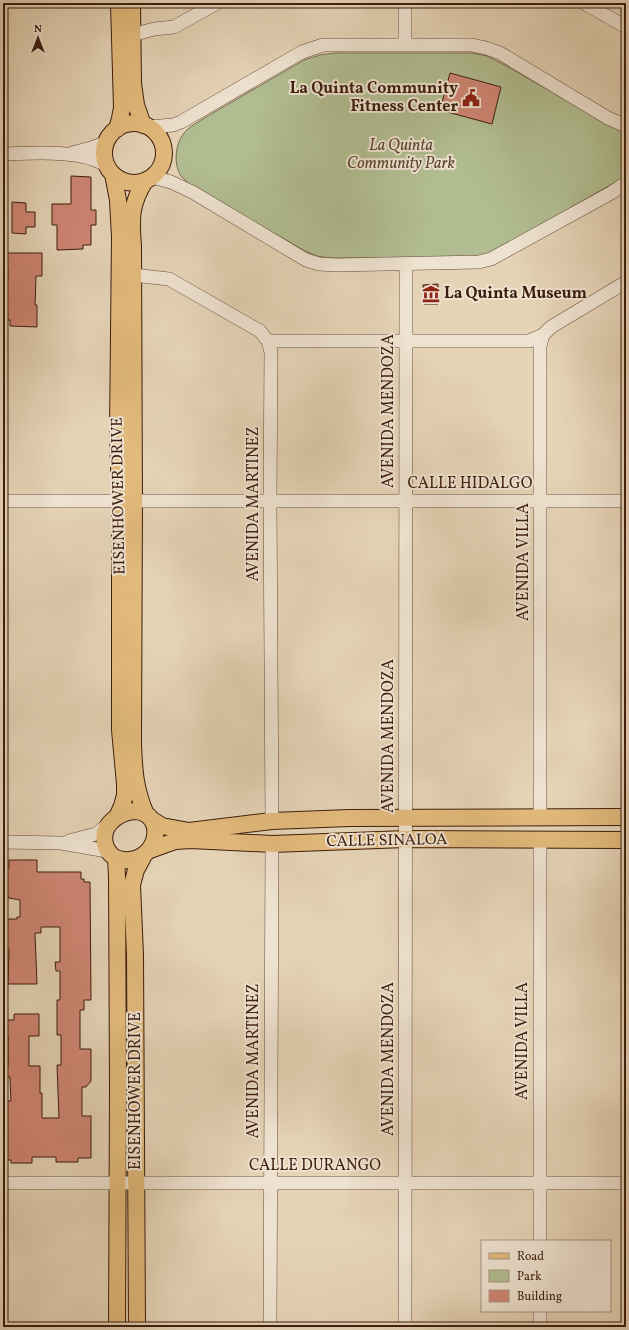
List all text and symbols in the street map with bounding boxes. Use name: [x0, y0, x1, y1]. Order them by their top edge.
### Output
north arrow: [18, 18, 58, 58]
text: N: [34, 22, 42, 37]
place label: La Quinta Community Fitness Center: [290, 78, 458, 118]
public building icon: La Quinta Community Fitness Center: [461, 88, 481, 108]
park label: La Quinta Community Park: [347, 135, 455, 175]
place label: La Quinta Museum: [444, 283, 587, 305]
museum icon: La Quinta Museum: [421, 284, 441, 304]
street label: AVENIDA MENDOZA: [378, 334, 400, 488]
street label: EISENHOWER DRIVE: [107, 417, 131, 575]
street label: AVENIDA MARTINEZ: [243, 427, 265, 582]
street label: CALLE HIDALGO: [408, 473, 533, 495]
street label: AVENIDA VILLA: [513, 503, 535, 621]
street label: AVENIDA MENDOZA: [378, 659, 400, 813]
street label: CALLE SINALOA: [326, 829, 448, 853]
street label: AVENIDA MENDOZA: [378, 982, 400, 1136]
street label: AVENIDA VILLA: [512, 982, 534, 1100]
street label: AVENIDA MARTINEZ: [243, 984, 265, 1139]
street label: EISENHOWER DRIVE: [125, 1012, 147, 1170]
street label: CALLE DURANGO: [249, 1155, 381, 1177]
legend: [481, 1240, 611, 1312]
text: Road: [517, 1249, 544, 1265]
text: Park: [517, 1269, 542, 1285]
text: Building: [517, 1289, 562, 1305]

